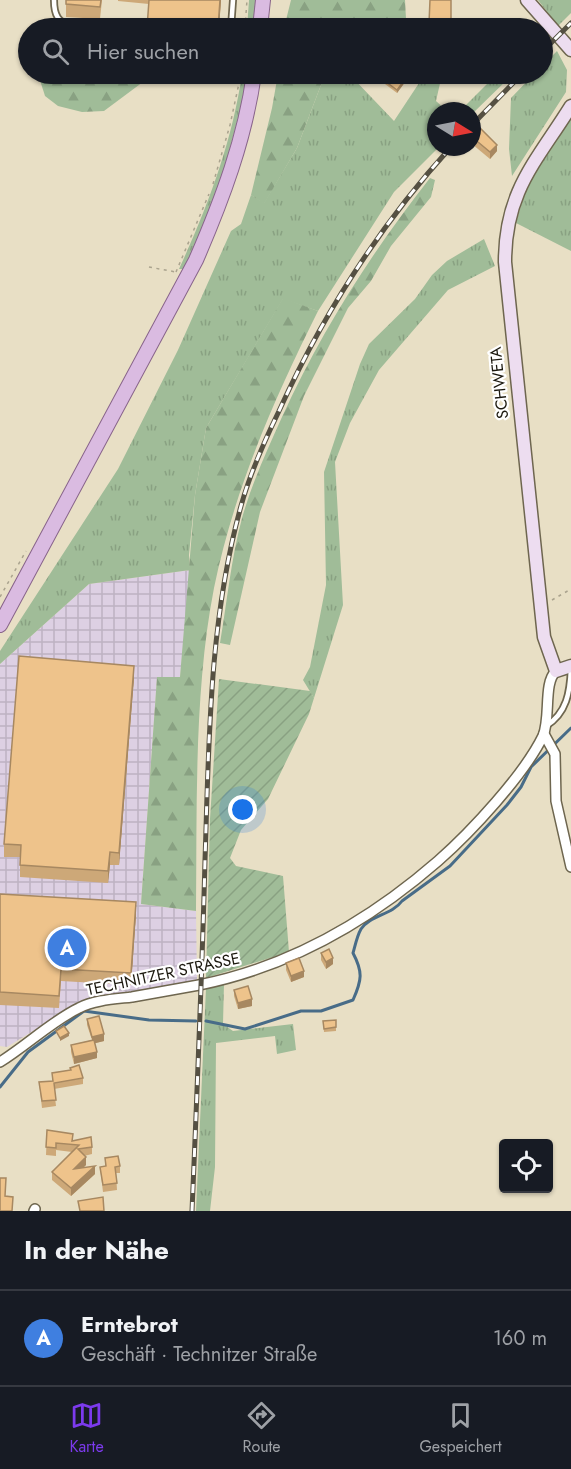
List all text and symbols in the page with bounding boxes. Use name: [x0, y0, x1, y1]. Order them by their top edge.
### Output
search box: [18, 18, 553, 84]
icon: search: [39, 35, 72, 68]
text: Hier suchen: [87, 35, 199, 67]
north arrow: [427, 102, 481, 156]
street label: SCHWETA: [484, 345, 514, 420]
your location: [228, 795, 257, 824]
pin: A: [48, 926, 86, 970]
street label: TECHNITZER STRASSE: [84, 947, 242, 1001]
map controls: [499, 1139, 553, 1193]
button: locate: [499, 1139, 553, 1193]
text: In der Nähe: [24, 1231, 169, 1269]
text: Erntebrot: [81, 1308, 178, 1340]
text: A: [36, 1324, 51, 1353]
text: 160 m: [493, 1324, 547, 1353]
text: Geschäft · Technitzer Straße: [81, 1340, 317, 1369]
tab: Karte: [69, 1399, 104, 1458]
tab: Route: [242, 1399, 281, 1458]
tab: Gespeichert: [419, 1399, 502, 1458]

